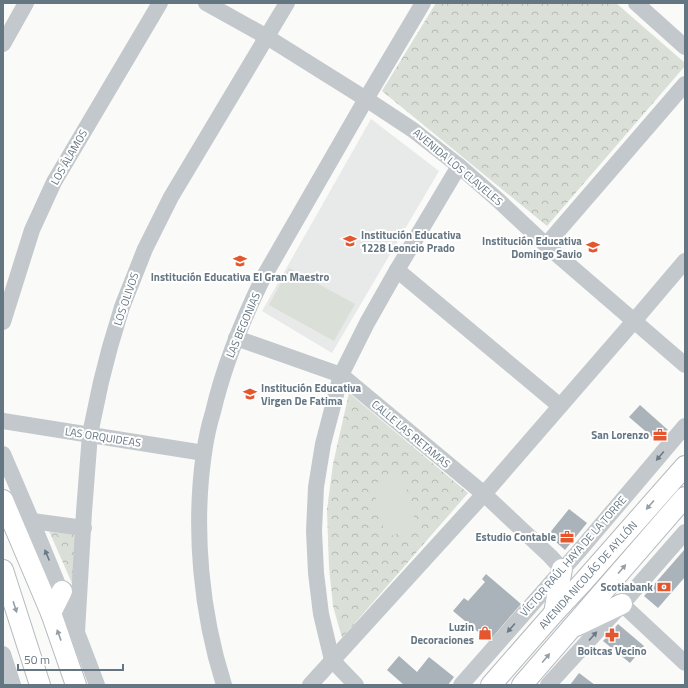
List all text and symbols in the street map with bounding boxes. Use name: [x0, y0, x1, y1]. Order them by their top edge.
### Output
street label: AVENIDA LOS CLAVELES: [410, 125, 506, 209]
street label: LOS ÁLAMOS: [47, 126, 91, 188]
place label: Institución Educativa 1228 Leoncio Prado: [361, 227, 461, 256]
school or university icon: Institución Educativa 1228 Leoncio Prado: [342, 233, 358, 249]
place label: Institución Educativa Domingo Savio: [482, 233, 582, 262]
school or university icon: Institución Educativa Domingo Savio: [585, 239, 601, 255]
school or university icon: Institución Educativa El Gran Maestro: [232, 253, 248, 269]
place label: Institución Educativa El Gran Maestro: [151, 269, 329, 285]
street label: LOS OLIVOS: [109, 270, 143, 328]
street label: LAS BEGONIAS: [222, 290, 264, 360]
place label: Institución Educativa Virgen De Fatima: [261, 380, 361, 409]
school or university icon: Institución Educativa Virgen De Fatima: [242, 386, 258, 402]
street label: CALLE LAS RETAMAS: [368, 396, 454, 472]
street label: LAS ORQUIDEAS: [64, 423, 142, 451]
place label: San Lorenzo: [591, 427, 649, 443]
office icon: San Lorenzo: [652, 427, 668, 443]
one-way arrow: [655, 450, 664, 461]
street label: VÍCTOR RAÚL HAYA DE LA TORRE: [516, 492, 630, 620]
one-way arrow: [646, 500, 655, 511]
street label: AVENIDA NICOLÁS DE AYLLÓN: [535, 517, 641, 633]
place label: Estudio Contable: [475, 529, 556, 545]
office icon: Estudio Contable: [559, 529, 575, 545]
one-way arrow: [43, 549, 49, 561]
one-way arrow: [618, 564, 627, 574]
place label: Scotiabank: [600, 579, 653, 595]
bank icon: Scotiabank: [656, 579, 672, 595]
one-way arrow: [12, 601, 18, 613]
place label: Luzin Decoraciones: [410, 619, 474, 648]
one-way arrow: [506, 623, 515, 633]
shop icon: Luzin Decoraciones: [477, 625, 493, 641]
pharmacy icon: Boitcas Vecino: [604, 627, 620, 643]
one-way arrow: [55, 629, 61, 641]
one-way arrow: [589, 630, 598, 641]
place label: Boitcas Vecino: [577, 643, 647, 659]
scale bar: [18, 646, 123, 672]
text: 50 m: [24, 650, 50, 669]
one-way arrow: [541, 652, 550, 663]

